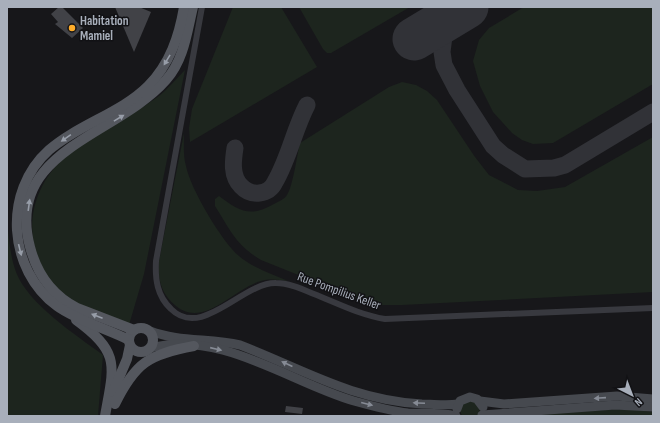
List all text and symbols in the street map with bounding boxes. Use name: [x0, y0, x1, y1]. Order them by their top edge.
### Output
place label: Habitation Mamiel: [80, 13, 129, 44]
marker: Habitation Mamiel: [67, 23, 77, 33]
one-way arrow: [164, 54, 171, 66]
one-way arrow: [114, 114, 124, 122]
one-way arrow: [60, 134, 71, 142]
one-way arrow: [26, 199, 32, 211]
one-way arrow: [17, 245, 23, 257]
street label: Rue Pompilius Keller: [295, 268, 383, 314]
one-way arrow: [91, 312, 103, 318]
one-way arrow: [210, 347, 222, 353]
one-way arrow: [281, 361, 292, 367]
north arrow: [612, 375, 652, 415]
one-way arrow: [594, 394, 606, 401]
text: N: [632, 395, 645, 409]
one-way arrow: [413, 400, 425, 407]
one-way arrow: [361, 402, 373, 408]

